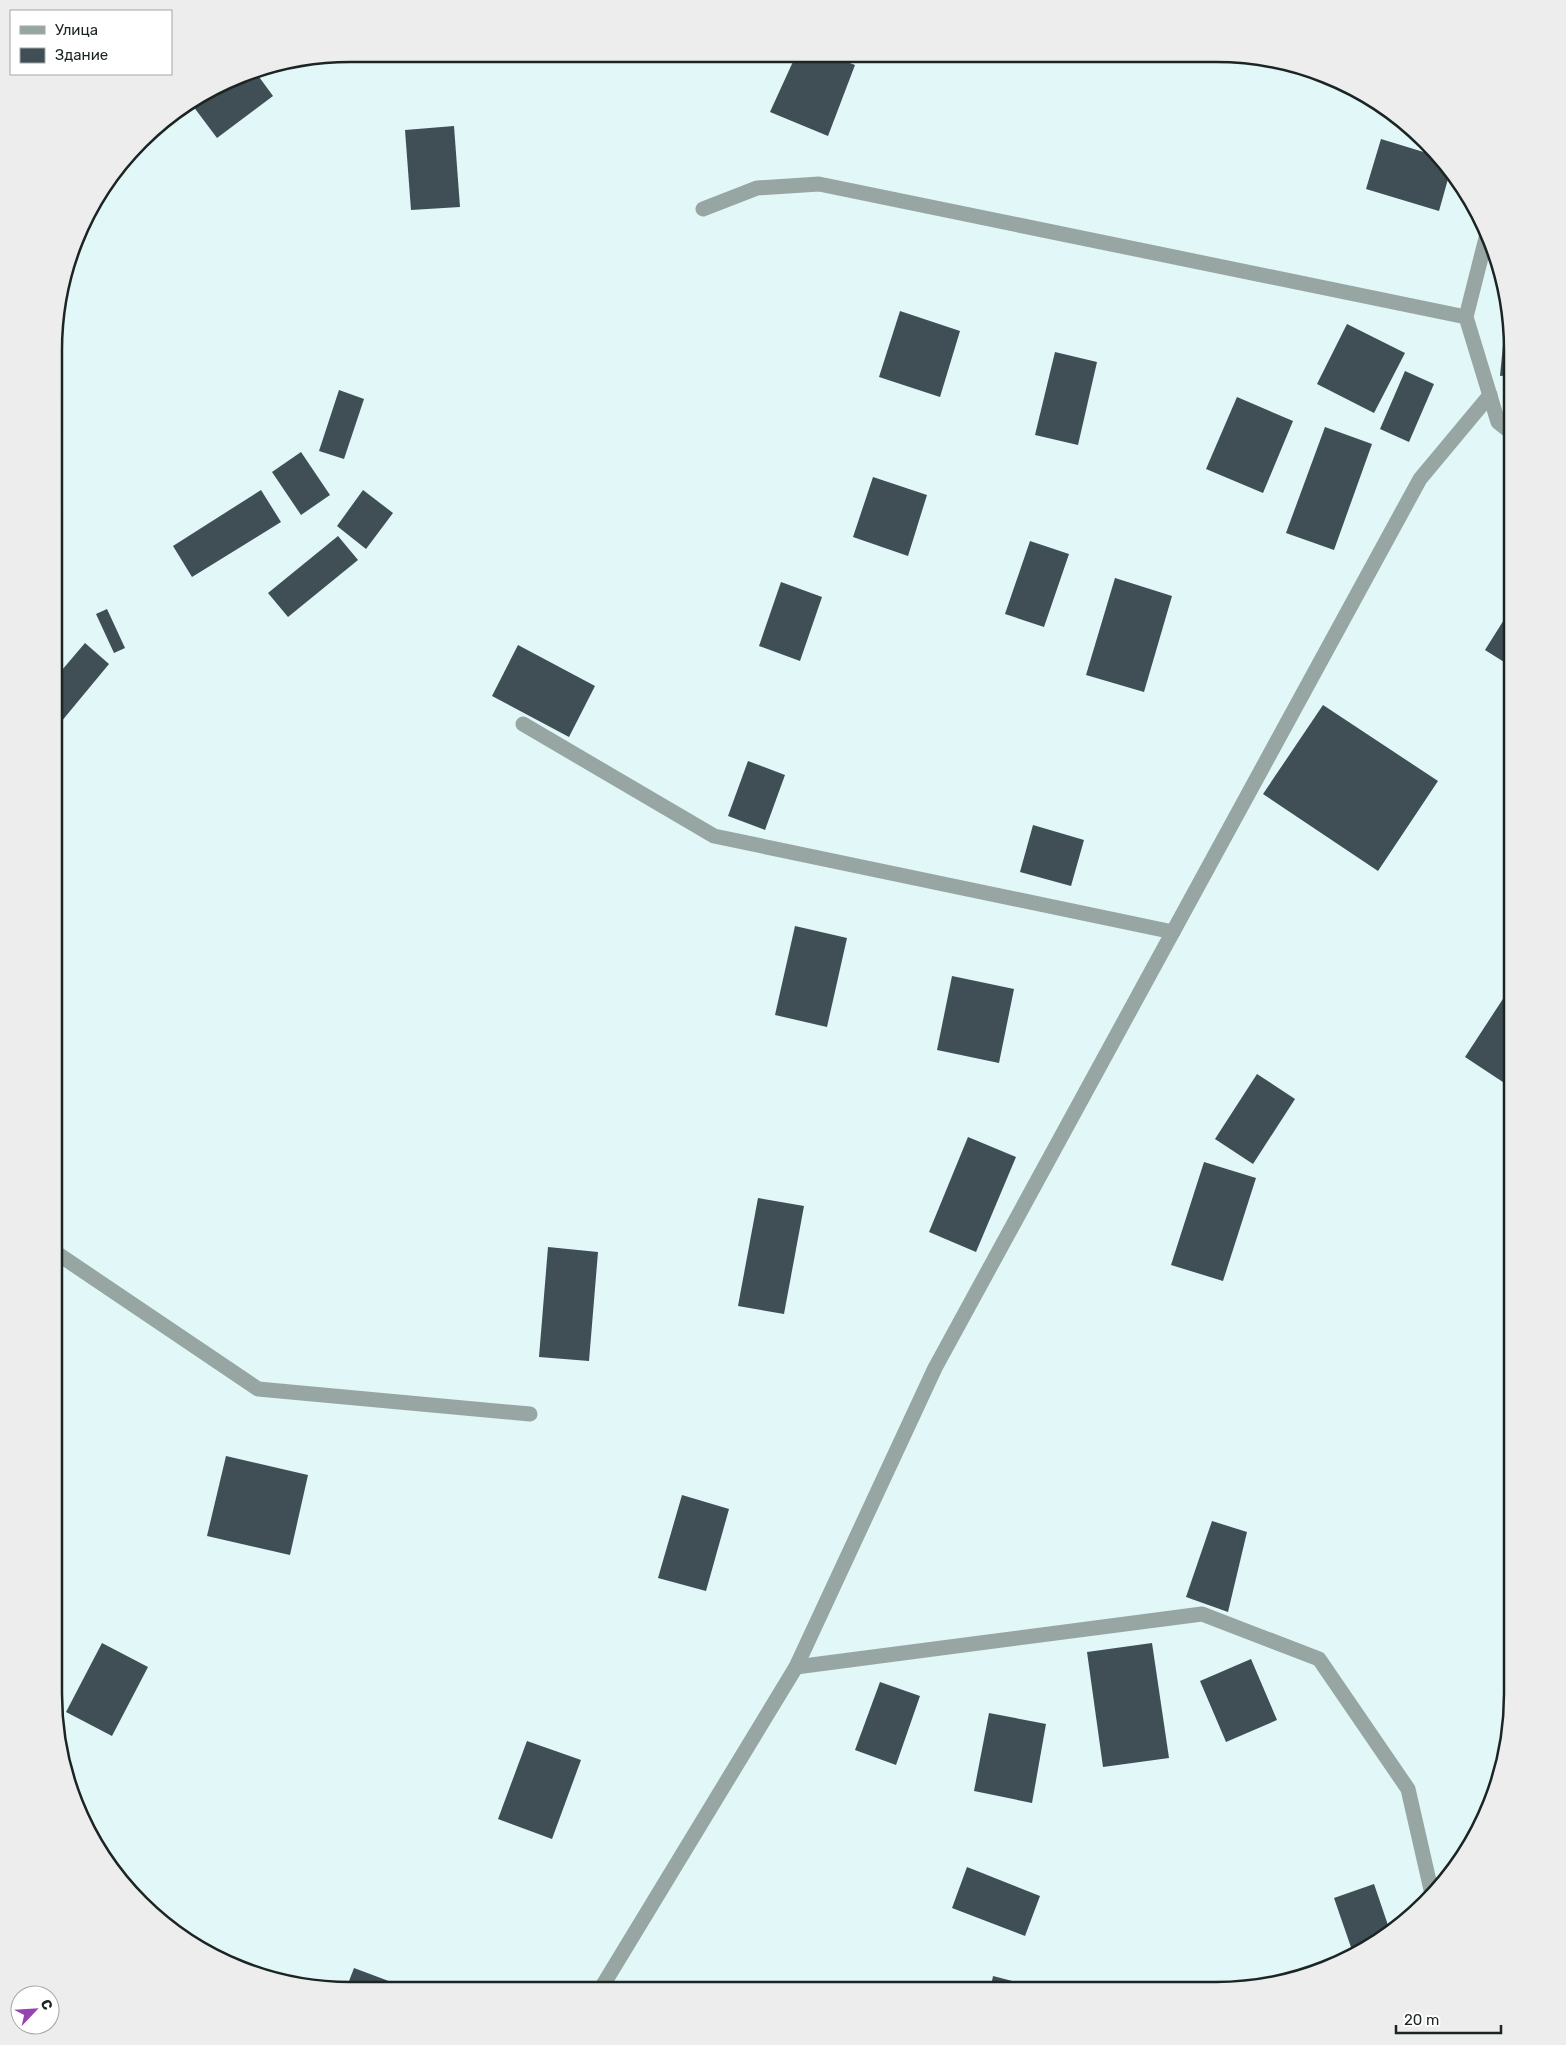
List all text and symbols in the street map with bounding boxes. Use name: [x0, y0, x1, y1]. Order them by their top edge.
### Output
legend: [10, 10, 172, 75]
text: Улица: [55, 21, 98, 39]
text: Здание: [55, 46, 108, 64]
north arrow: [10, 1985, 60, 2035]
text: С: [37, 1997, 56, 2013]
scale bar: [1396, 2002, 1501, 2034]
text: 20 m: [1404, 2011, 1439, 2029]

